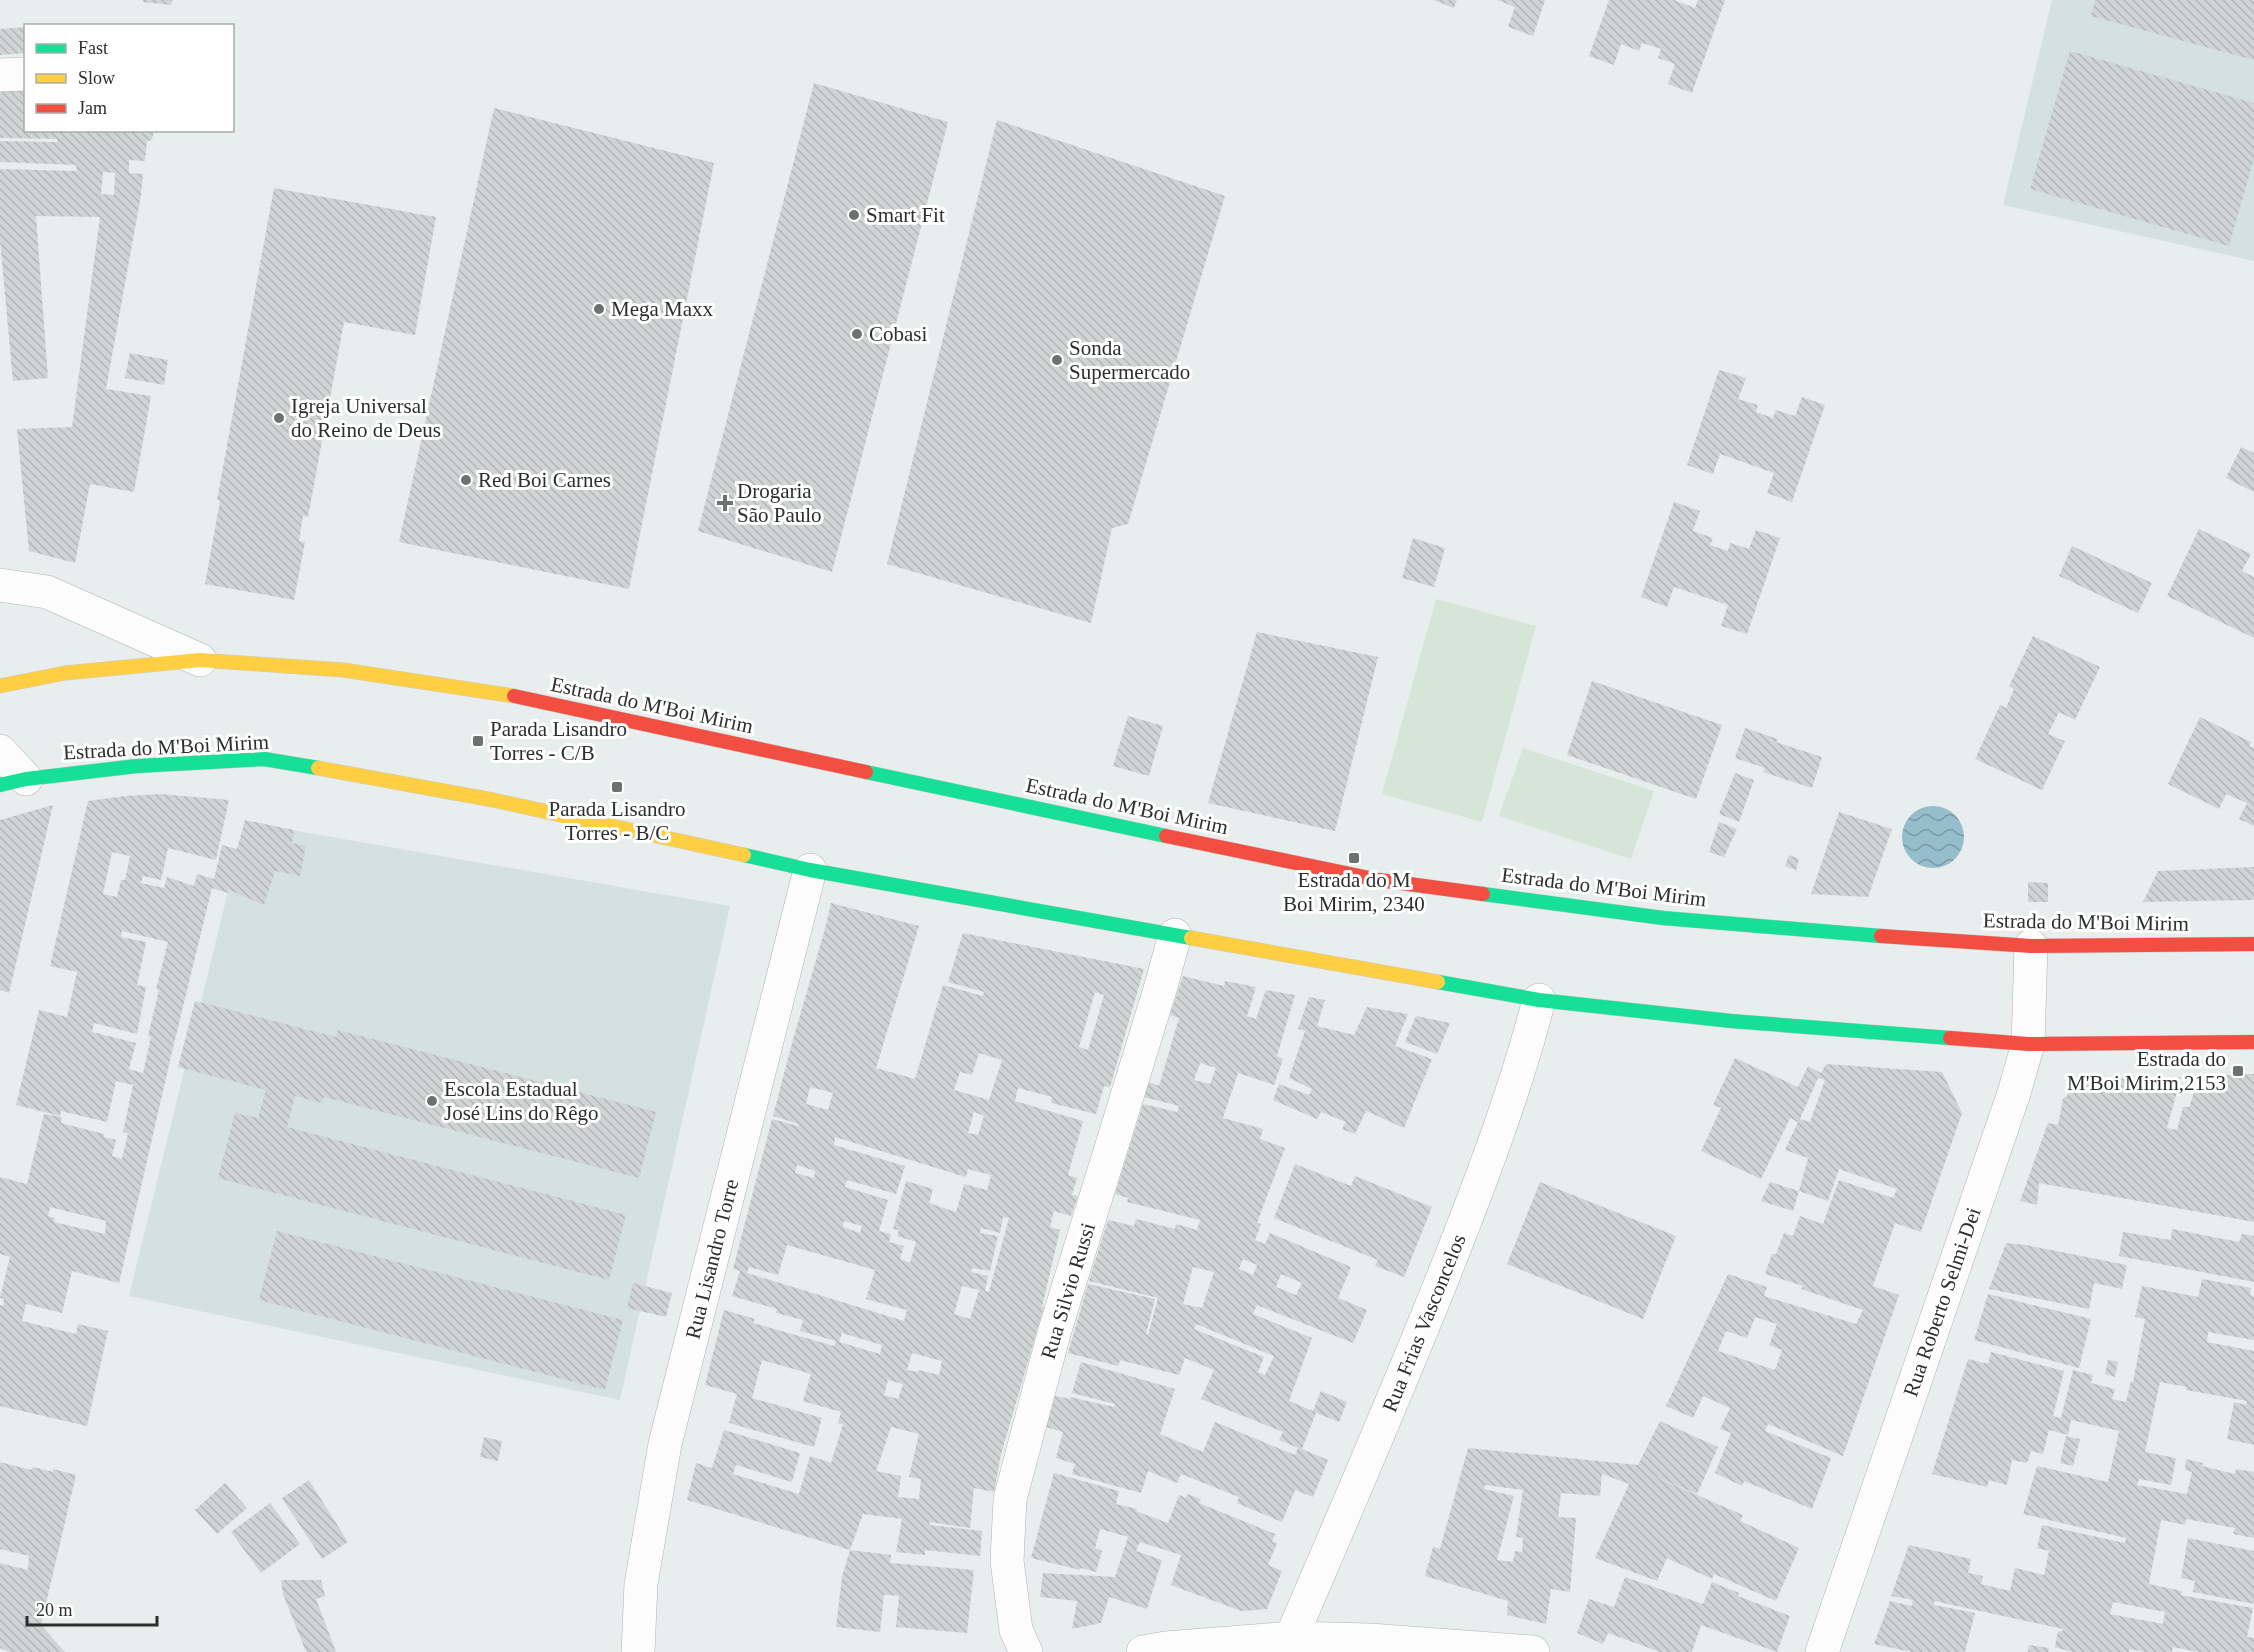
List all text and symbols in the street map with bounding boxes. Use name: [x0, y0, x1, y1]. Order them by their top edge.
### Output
legend: [24, 24, 234, 132]
text: Fast: [78, 38, 108, 58]
text: Slow: [78, 68, 115, 88]
text: Jam: [78, 98, 107, 118]
place label: Smart Fit: [866, 203, 945, 227]
marker: Smart Fit: [847, 208, 861, 222]
place label: Mega Maxx: [611, 297, 714, 321]
marker: Mega Maxx: [592, 302, 606, 316]
place label: Cobasi: [869, 322, 928, 346]
marker: Cobasi: [850, 327, 864, 341]
place label: Sonda Supermercado: [1069, 336, 1190, 384]
marker: Sonda Supermercado: [1050, 353, 1064, 367]
place label: Igreja Universal do Reino de Deus: [291, 394, 441, 442]
marker: Igreja Universal do Reino de Deus: [272, 411, 286, 425]
place label: Red Boi Carnes: [478, 468, 611, 492]
marker: Red Boi Carnes: [459, 473, 473, 487]
place label: Drogaria São Paulo: [737, 479, 822, 527]
marker: Drogaria São Paulo: [718, 496, 732, 510]
street label: Estrada do M'Boi Mirim: [549, 672, 755, 738]
place label: Parada Lisandro Torres - C/B: [490, 717, 627, 765]
street label: Estrada do M'Boi Mirim: [62, 730, 270, 764]
marker: Parada Lisandro Torres - C/B: [471, 734, 485, 748]
street label: Estrada do M'Boi Mirim: [1024, 773, 1230, 839]
marker: Parada Lisandro Torres - B/C: [610, 780, 624, 794]
place label: Parada Lisandro Torres - B/C: [548, 797, 686, 845]
marker: Estrada do M Boi Mirim, 2340: [1347, 851, 1361, 865]
street label: Estrada do M'Boi Mirim: [1500, 863, 1708, 911]
place label: Estrada do M Boi Mirim, 2340: [1283, 868, 1425, 916]
street label: Estrada do M'Boi Mirim: [1983, 908, 2189, 936]
place label: Estrada do M'Boi Mirim,2153: [2067, 1047, 2226, 1095]
marker: Estrada do M'Boi Mirim,2153: [2231, 1064, 2245, 1078]
place label: Escola Estadual José Lins do Rêgo: [444, 1077, 599, 1125]
marker: Escola Estadual José Lins do Rêgo: [425, 1094, 439, 1108]
street label: Rua Lisandro Torre: [681, 1177, 743, 1341]
street label: Rua Roberto Selmi-Dei: [1898, 1204, 1986, 1400]
street label: Rua Silvio Russi: [1036, 1220, 1100, 1362]
street label: Rua Frias Vasconcelos: [1377, 1231, 1471, 1415]
scale bar: [27, 1589, 158, 1627]
text: 20 m: [36, 1600, 73, 1620]

